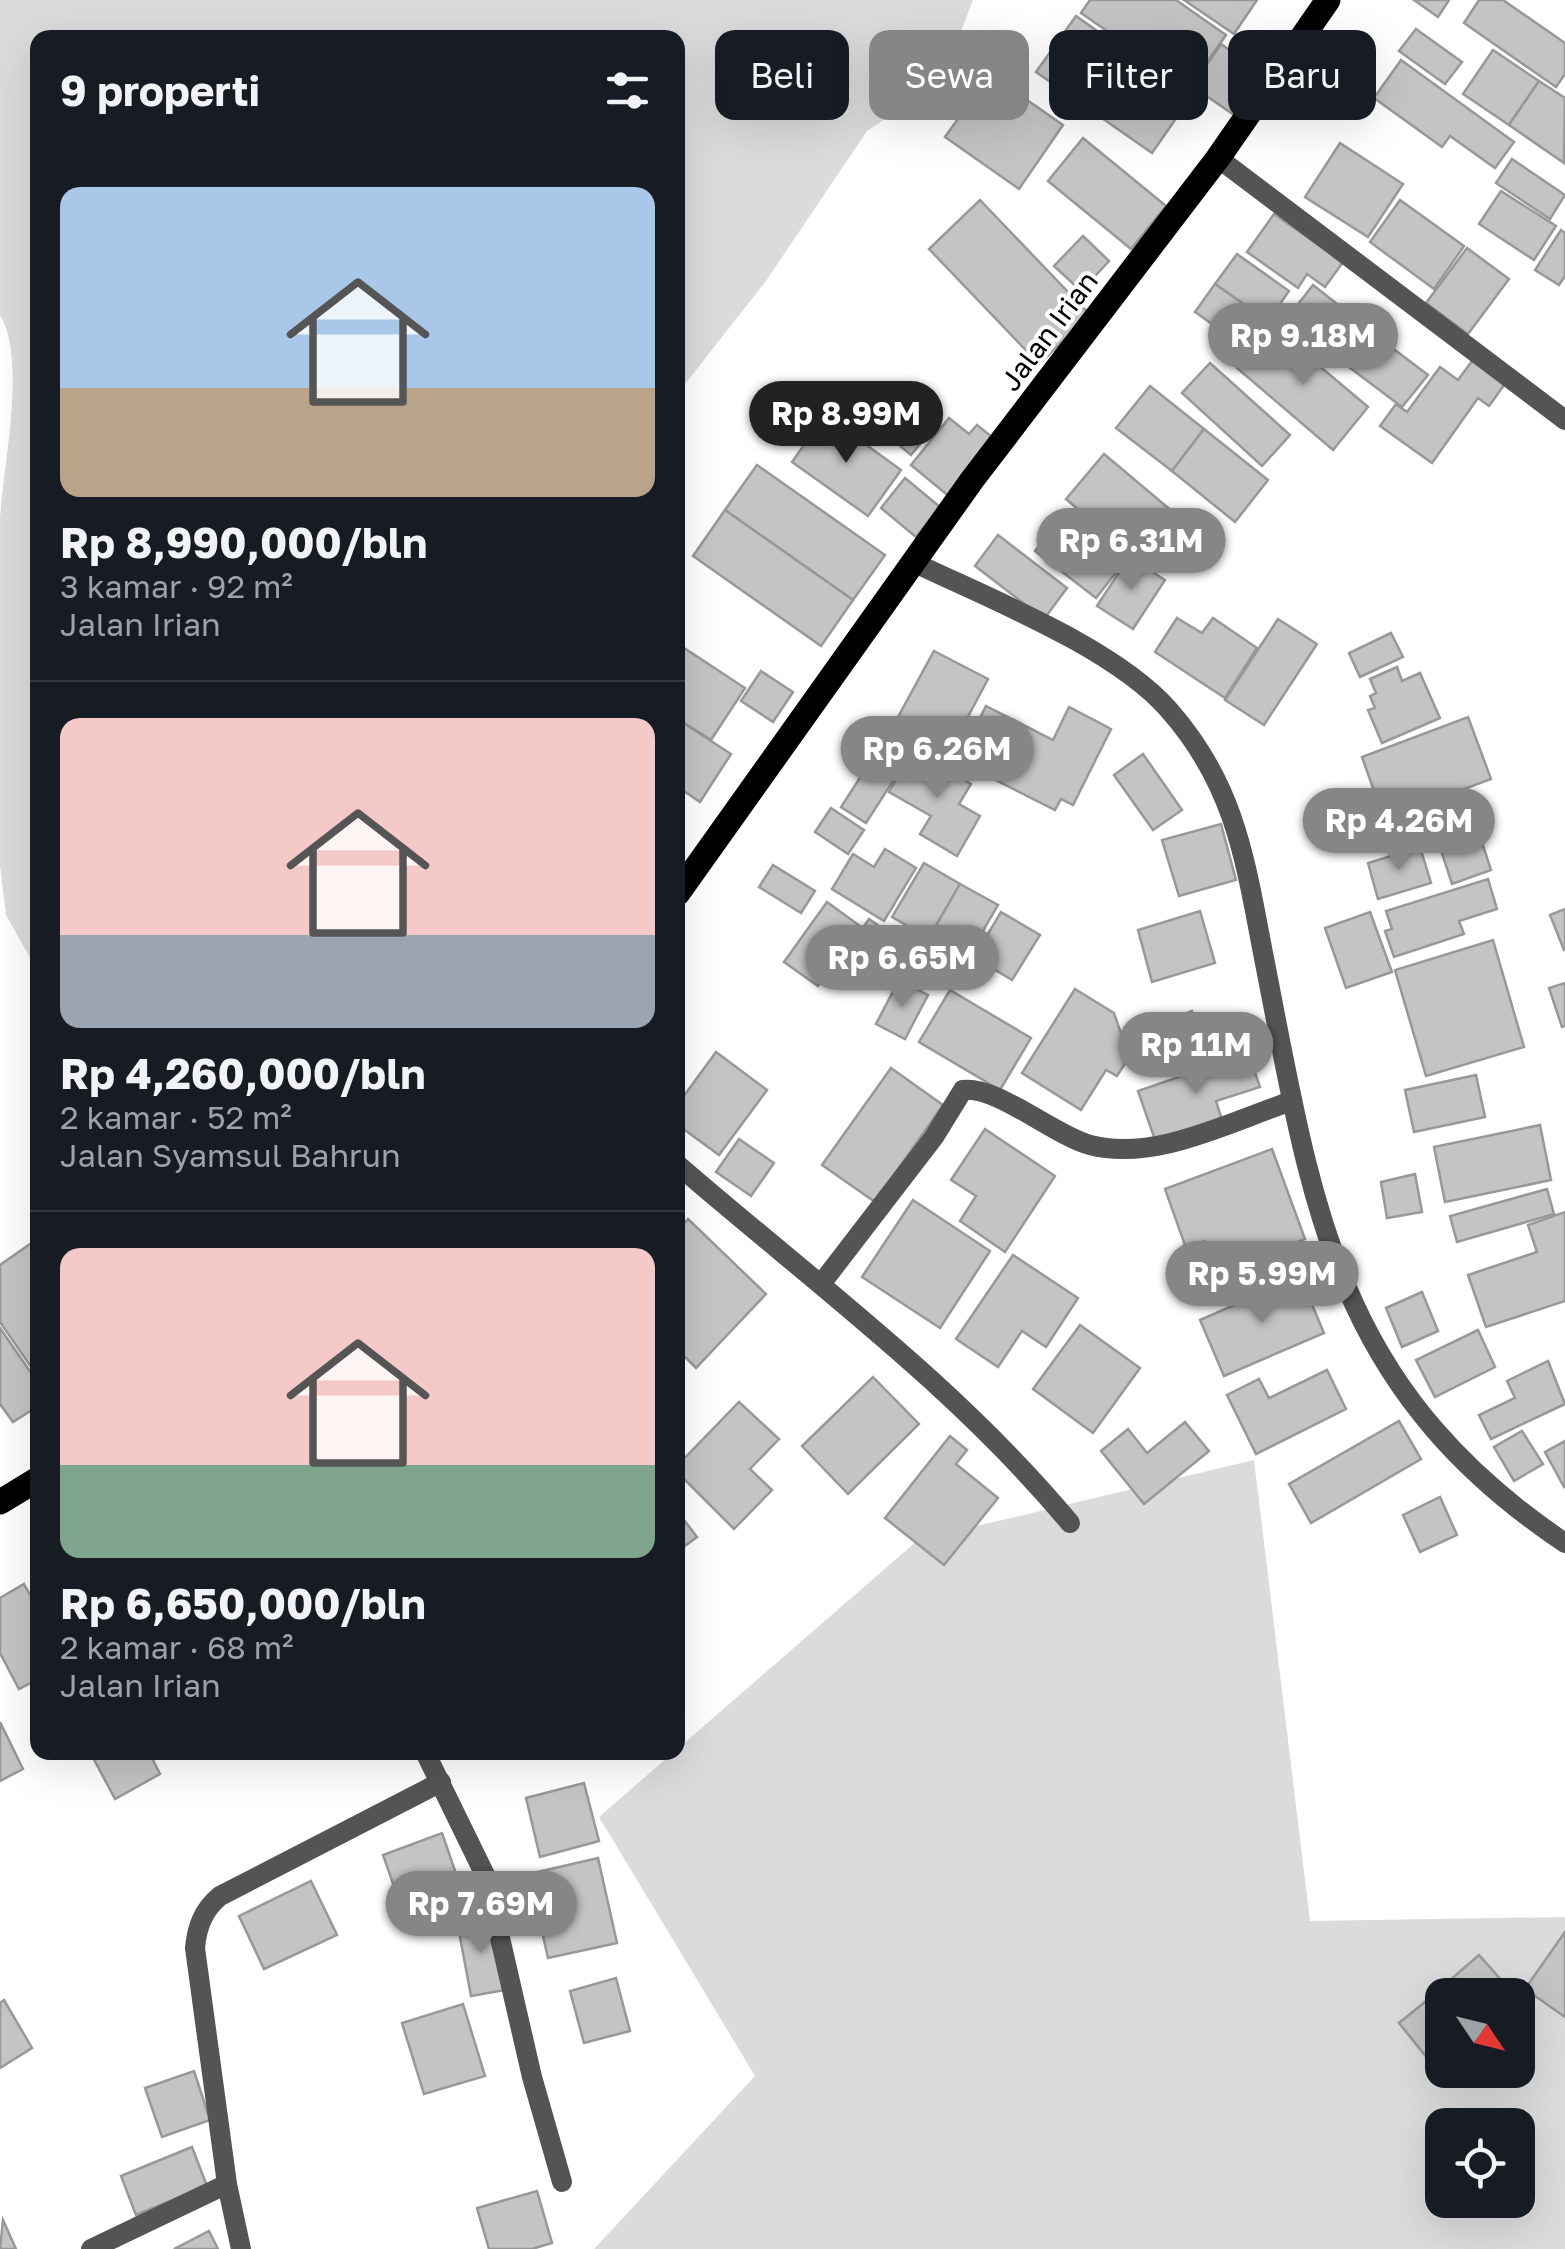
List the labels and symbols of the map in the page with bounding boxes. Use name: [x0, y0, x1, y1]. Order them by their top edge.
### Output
street label: Jalan Irian: [993, 265, 1104, 397]
pin: Rp 9.18M: [1200, 303, 1406, 388]
pin: Rp 8.99M: [743, 381, 949, 466]
pin: Rp 6.31M: [1028, 508, 1234, 593]
pin: Rp 6.26M: [834, 716, 1040, 801]
pin: Rp 4.26M: [1296, 788, 1502, 873]
pin: Rp 6.65M: [799, 925, 1005, 1010]
pin: Rp 11M: [1115, 1012, 1277, 1097]
pin: Rp 5.99M: [1159, 1241, 1365, 1326]
pin: Rp 7.69M: [378, 1871, 584, 1956]
north arrow: [1425, 1978, 1535, 2088]

